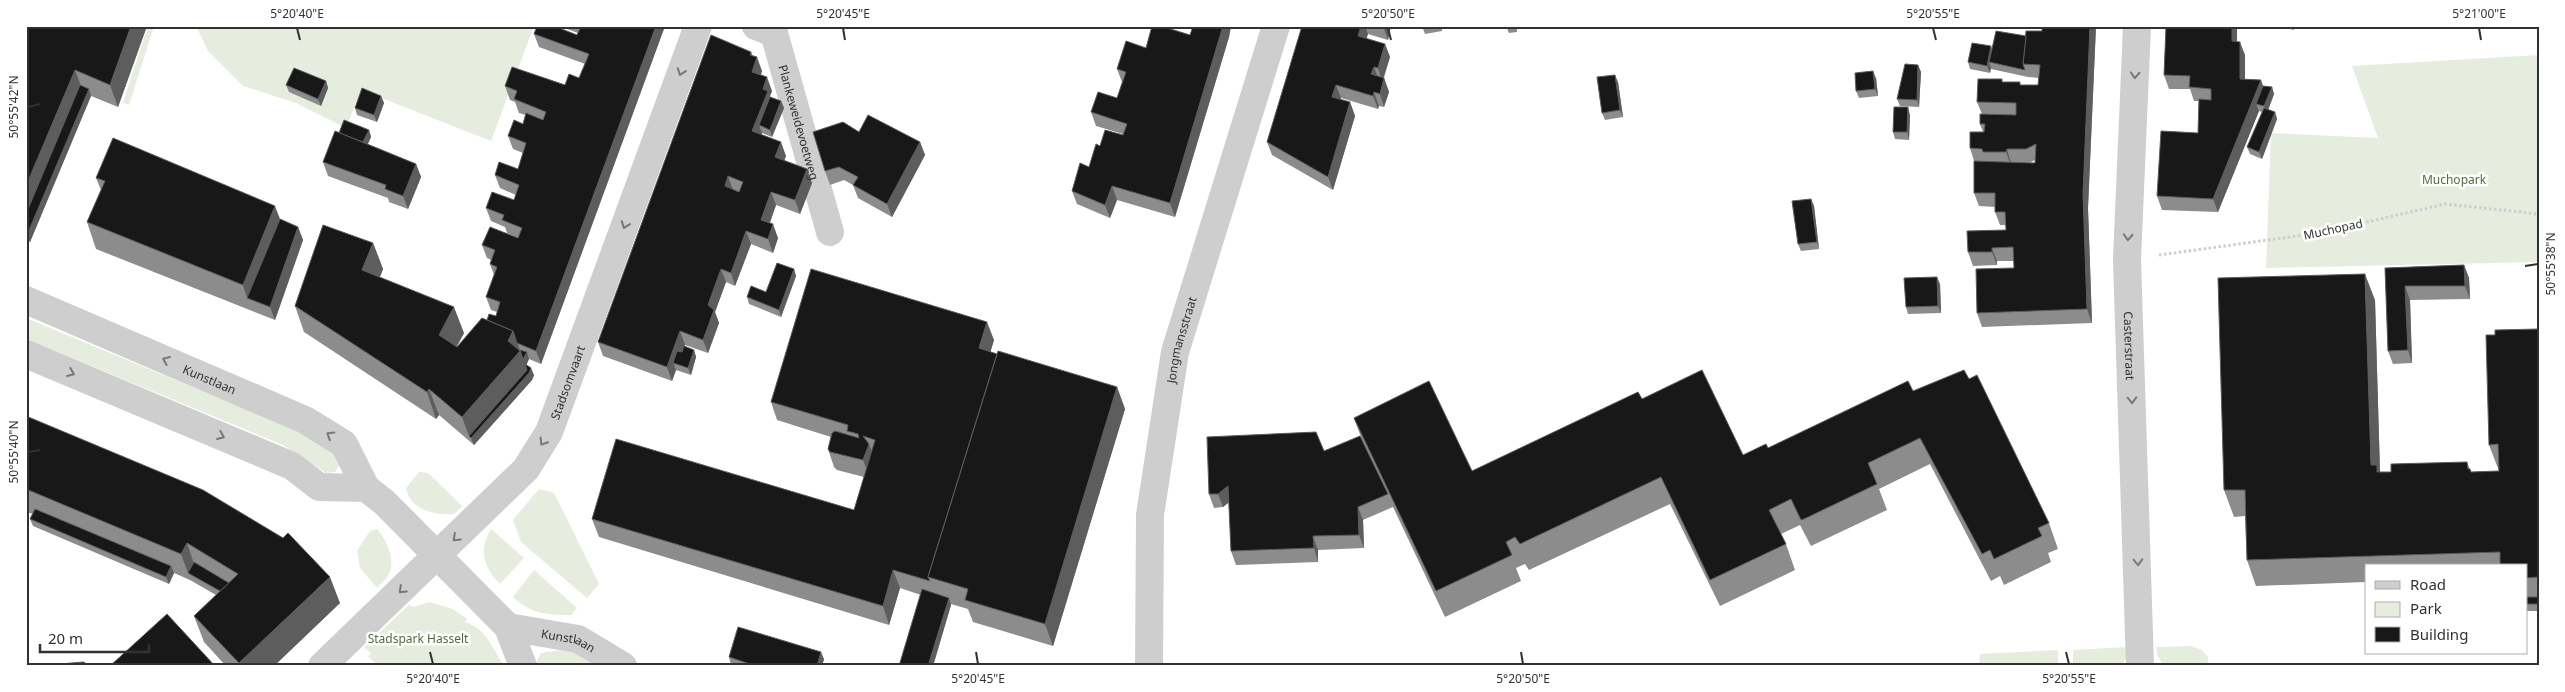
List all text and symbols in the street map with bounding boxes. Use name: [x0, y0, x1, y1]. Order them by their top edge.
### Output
text: 5°20'40"E: [270, 5, 324, 22]
text: 5°20'45"E: [816, 5, 870, 22]
text: 5°20'50"E: [1361, 5, 1415, 22]
text: 5°20'55"E: [1906, 5, 1960, 22]
text: 5°21'00"E: [2452, 5, 2506, 22]
street label: Plankeweidevoetweg: [775, 63, 823, 182]
one-way arrow: [677, 67, 687, 76]
one-way arrow: [2129, 71, 2140, 79]
text: 50°55'42"N: [5, 75, 22, 139]
park label: Muchopark: [2422, 171, 2487, 188]
street label: Muchopad: [2302, 214, 2364, 244]
one-way arrow: [621, 220, 631, 228]
text: 50°55'38"N: [2542, 232, 2559, 296]
one-way arrow: [2122, 234, 2133, 242]
street label: Jongmansstraat: [1162, 294, 1200, 385]
street label: Casterstraat: [2120, 311, 2139, 381]
street label: Stadsomvaart: [546, 342, 589, 422]
one-way arrow: [162, 355, 171, 366]
street label: Kunstlaan: [180, 360, 239, 398]
one-way arrow: [66, 367, 75, 378]
one-way arrow: [2127, 396, 2138, 404]
text: 50°55'40"N: [5, 420, 22, 484]
one-way arrow: [216, 430, 225, 441]
one-way arrow: [326, 432, 335, 441]
one-way arrow: [540, 436, 550, 445]
one-way arrow: [453, 532, 462, 541]
one-way arrow: [2133, 558, 2143, 566]
legend: [2365, 564, 2528, 654]
text: Road: [2410, 574, 2446, 594]
one-way arrow: [399, 584, 408, 593]
text: Park: [2410, 598, 2442, 618]
scale bar: [40, 622, 149, 654]
street label: Kunstlaan: [540, 624, 599, 656]
text: Building: [2410, 624, 2468, 644]
text: 20 m: [48, 628, 83, 648]
park label: Stadspark Hasselt: [368, 630, 469, 647]
text: 5°20'40"E: [406, 670, 460, 687]
text: 5°20'45"E: [951, 670, 1005, 687]
text: 5°20'50"E: [1496, 670, 1550, 687]
text: 5°20'55"E: [2042, 670, 2096, 687]

